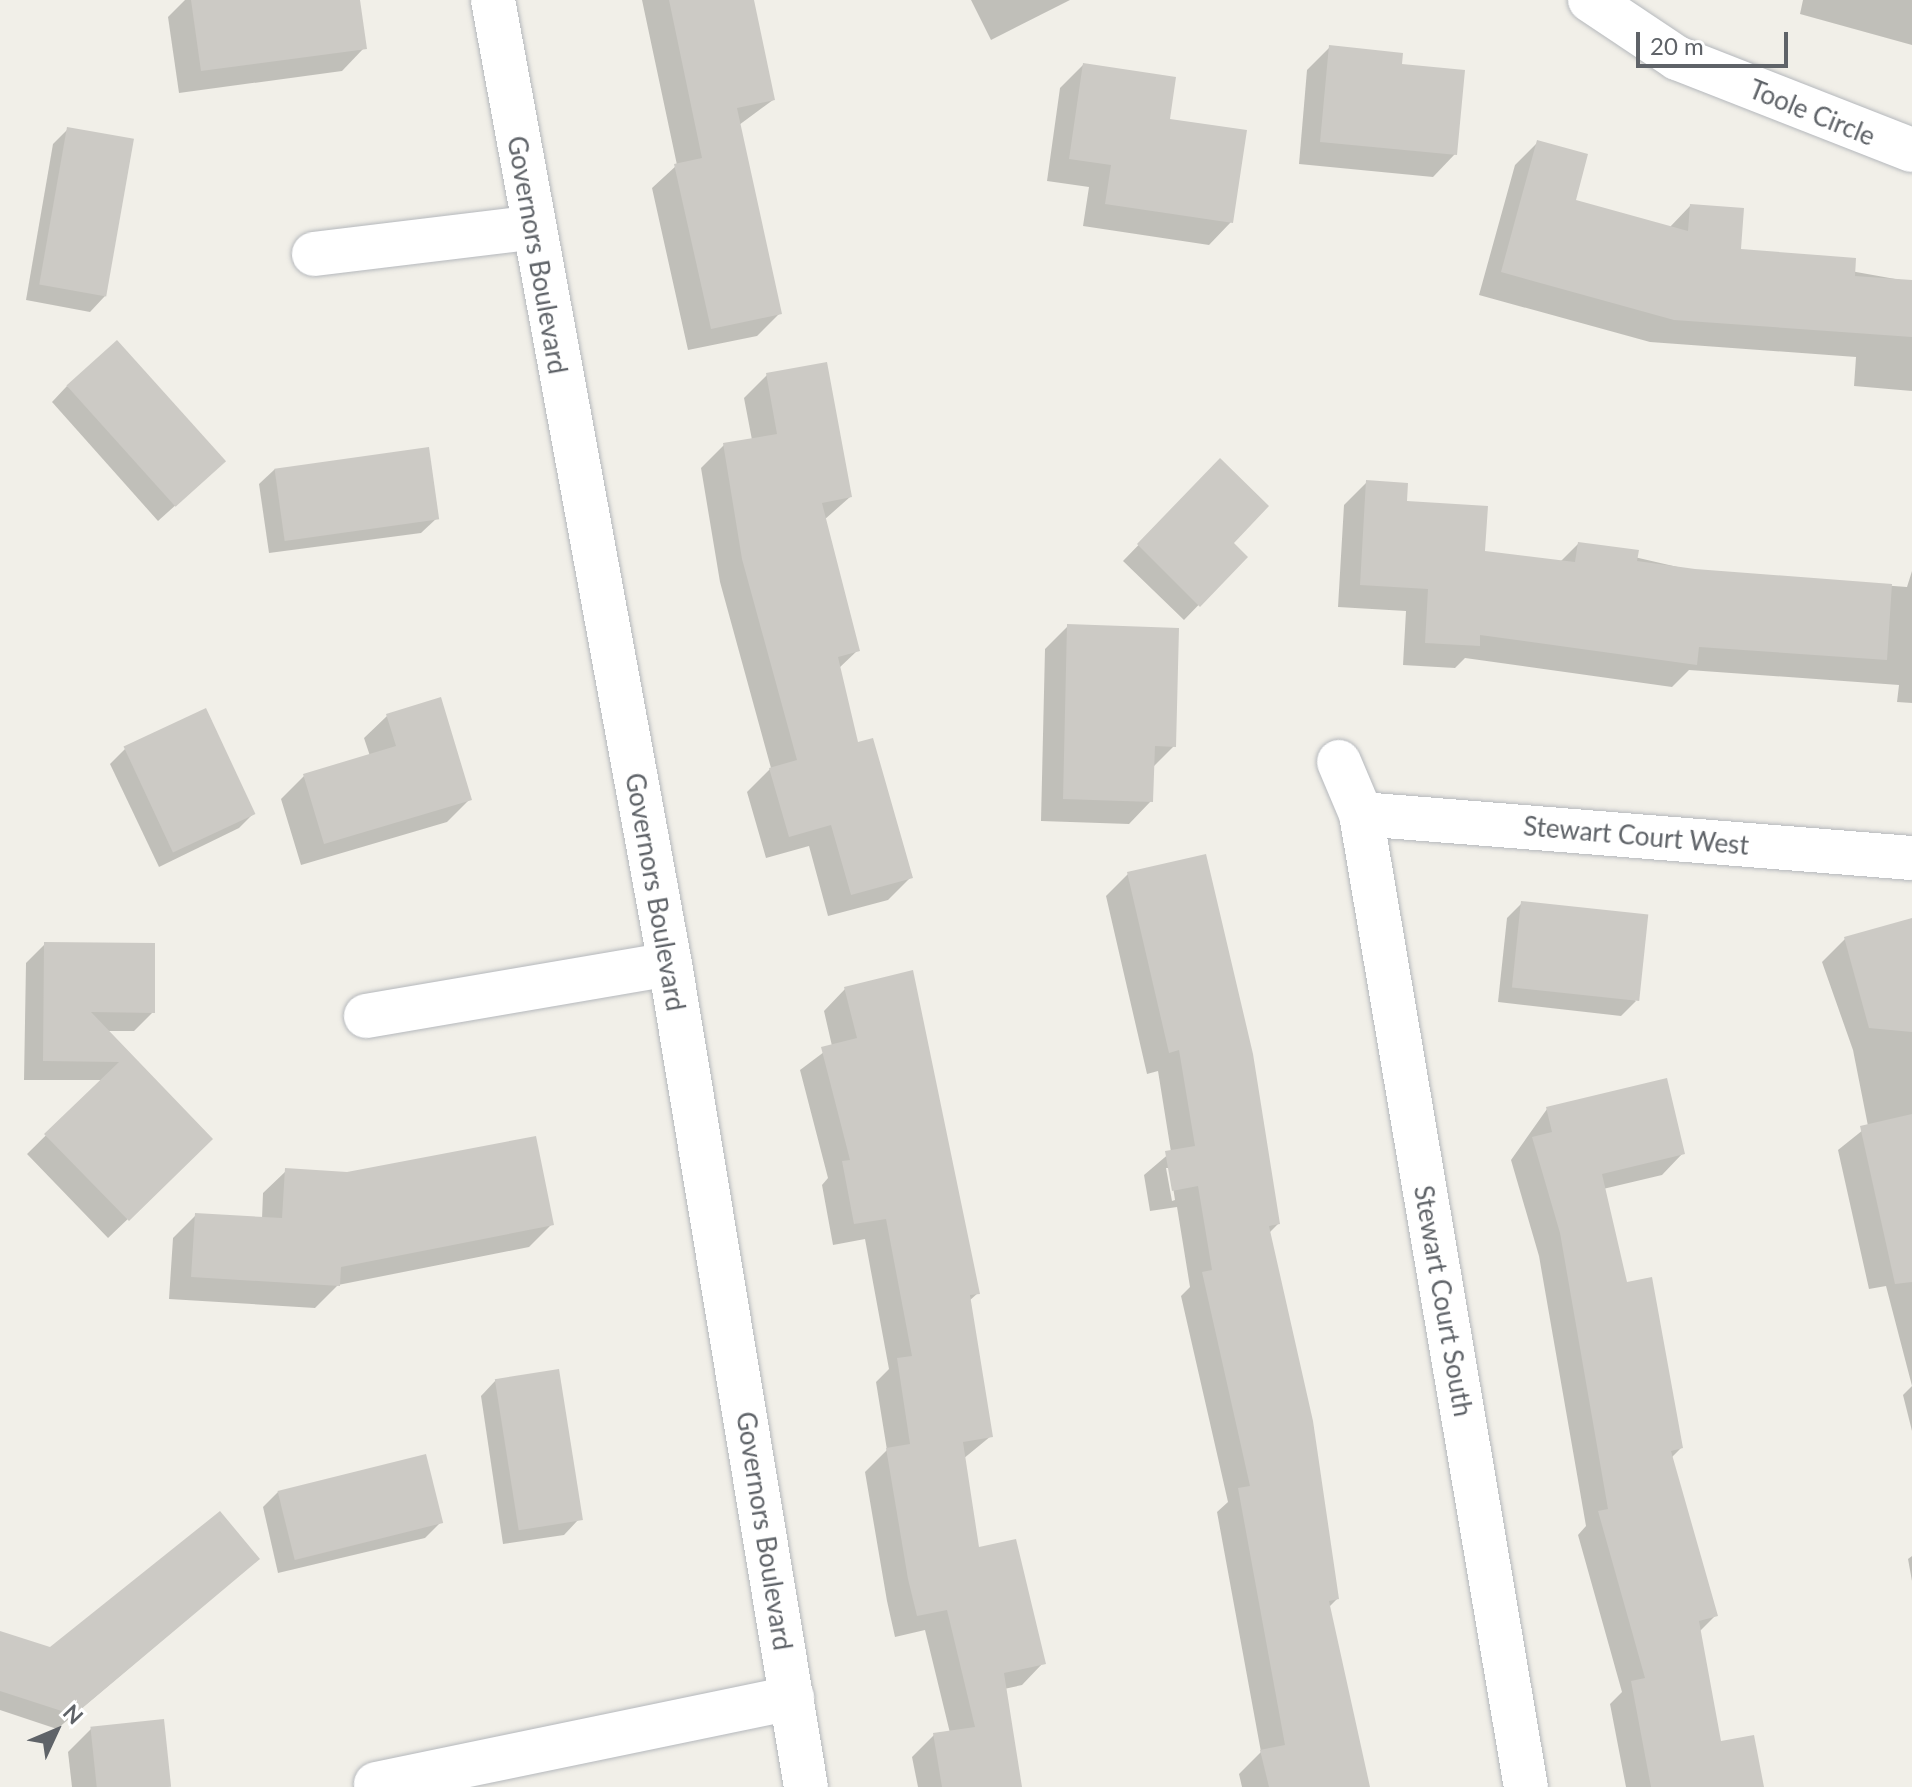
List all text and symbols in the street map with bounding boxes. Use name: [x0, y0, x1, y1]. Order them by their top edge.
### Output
scale bar: [1640, 16, 1792, 66]
text: 20 m: [1650, 31, 1704, 60]
street label: Toole Circle: [1744, 74, 1880, 152]
street label: Governors Boulevard: [501, 134, 573, 376]
street label: Governors Boulevard: [619, 771, 691, 1013]
street label: Stewart Court West: [1522, 811, 1750, 861]
street label: Stewart Court South: [1407, 1183, 1479, 1419]
street label: Governors Boulevard: [730, 1410, 798, 1652]
north arrow: [16, 1691, 96, 1771]
text: N: [58, 1698, 89, 1729]

